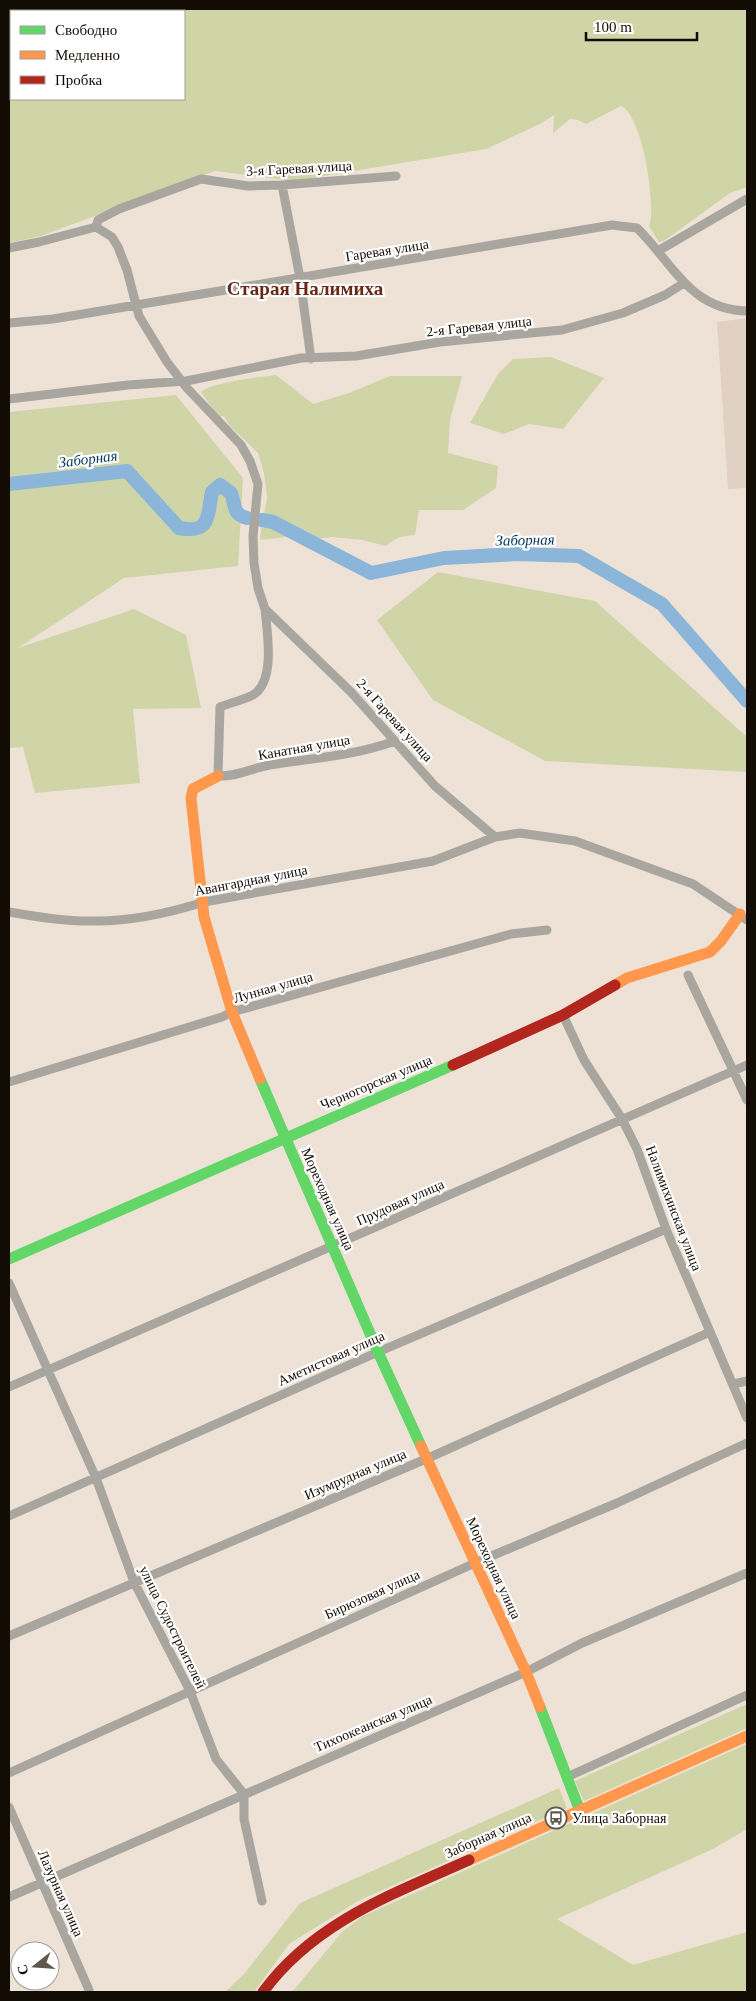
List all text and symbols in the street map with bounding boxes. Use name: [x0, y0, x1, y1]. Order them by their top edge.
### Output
legend: [10, 10, 185, 100]
scale bar: [586, 10, 697, 42]
text: 100 m: [594, 19, 632, 35]
text: Свободно: [55, 22, 117, 38]
text: Медленно: [55, 47, 120, 63]
text: Пробка: [55, 72, 103, 88]
street label: 3-я Гаревая улица: [246, 158, 353, 179]
street label: Гаревая улица: [344, 236, 431, 264]
district label: Старая Налимиха: [227, 278, 384, 299]
street label: 2-я Гаревая улица: [426, 313, 533, 339]
water label: Заборная: [58, 447, 118, 471]
water label: Заборная: [495, 531, 555, 549]
street label: 2-я Гаревая улица: [354, 676, 436, 765]
street label: Канатная улица: [257, 732, 352, 763]
street label: Авангардная улица: [194, 862, 309, 899]
street label: Лунная улица: [232, 969, 315, 1006]
street label: Черногорская улица: [318, 1052, 435, 1113]
street label: Налимихинская улица: [643, 1144, 705, 1274]
street label: Мореходная улица: [298, 1146, 357, 1253]
street label: Прудовая улица: [354, 1176, 447, 1228]
street label: Аметистовая улица: [276, 1328, 388, 1389]
street label: Изумрудная улица: [302, 1446, 409, 1503]
street label: Мореходная улица: [463, 1515, 524, 1622]
street label: улица Судостроителей: [136, 1563, 209, 1691]
street label: Бирюзовая улица: [322, 1566, 423, 1622]
street label: Тихоокеанская улица: [312, 1692, 435, 1755]
bus stop icon: Улица Заборная: [544, 1806, 568, 1830]
street label: Заборная улица: [443, 1809, 534, 1861]
place label: Улица Заборная: [572, 1811, 667, 1826]
street label: Лазурная улица: [35, 1848, 87, 1940]
north arrow: [10, 1941, 60, 1991]
text: С: [14, 1963, 32, 1977]

